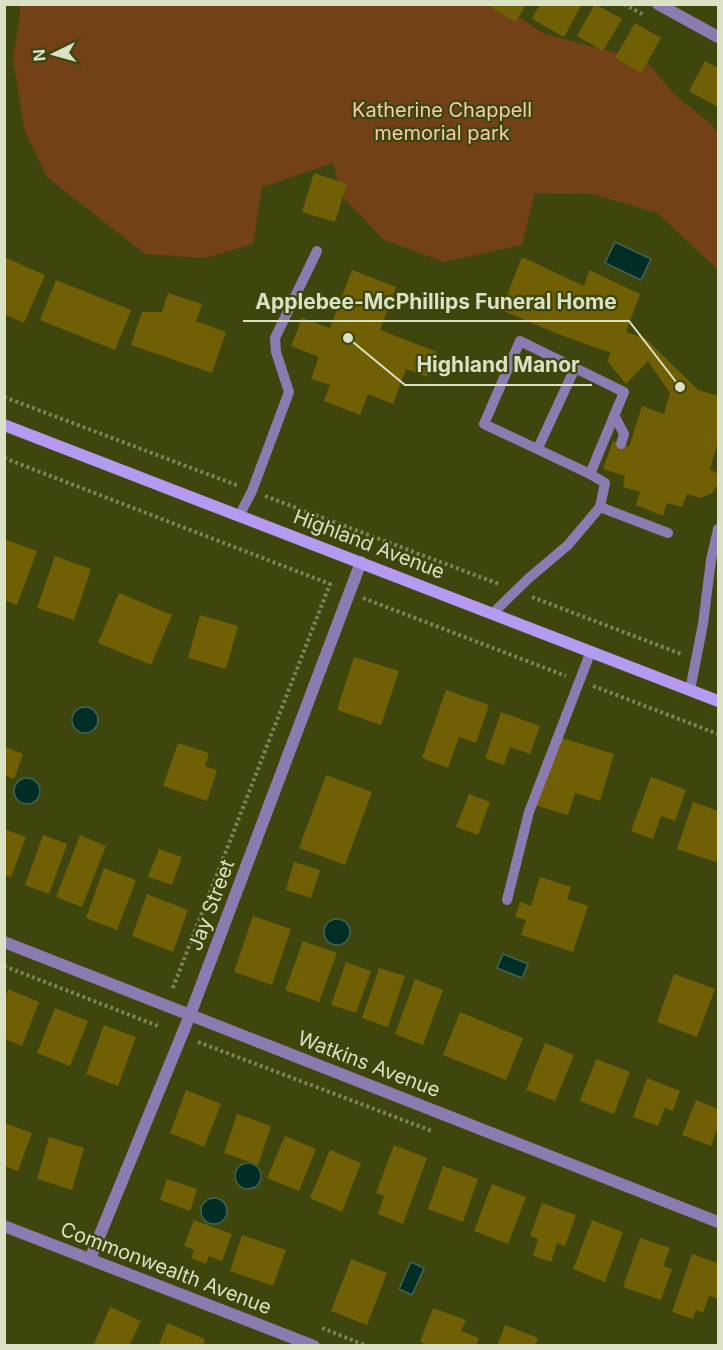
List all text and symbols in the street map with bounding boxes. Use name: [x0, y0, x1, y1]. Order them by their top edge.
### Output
north arrow: [24, 24, 84, 84]
text: N: [29, 48, 50, 62]
park label: Katherine Chappell memorial park: [352, 98, 532, 145]
callout: Applebee-McPhillips Funeral Home: [243, 282, 629, 321]
text: Applebee-McPhillips Funeral Home: [255, 289, 617, 314]
callout: Highland Manor: [405, 346, 592, 385]
text: Highland Manor: [416, 352, 580, 377]
street label: Highland Avenue: [290, 504, 448, 584]
street label: Jay Street: [183, 856, 240, 954]
street label: Watkins Avenue: [294, 1026, 444, 1102]
street label: Commonwealth Avenue: [57, 1217, 275, 1319]

